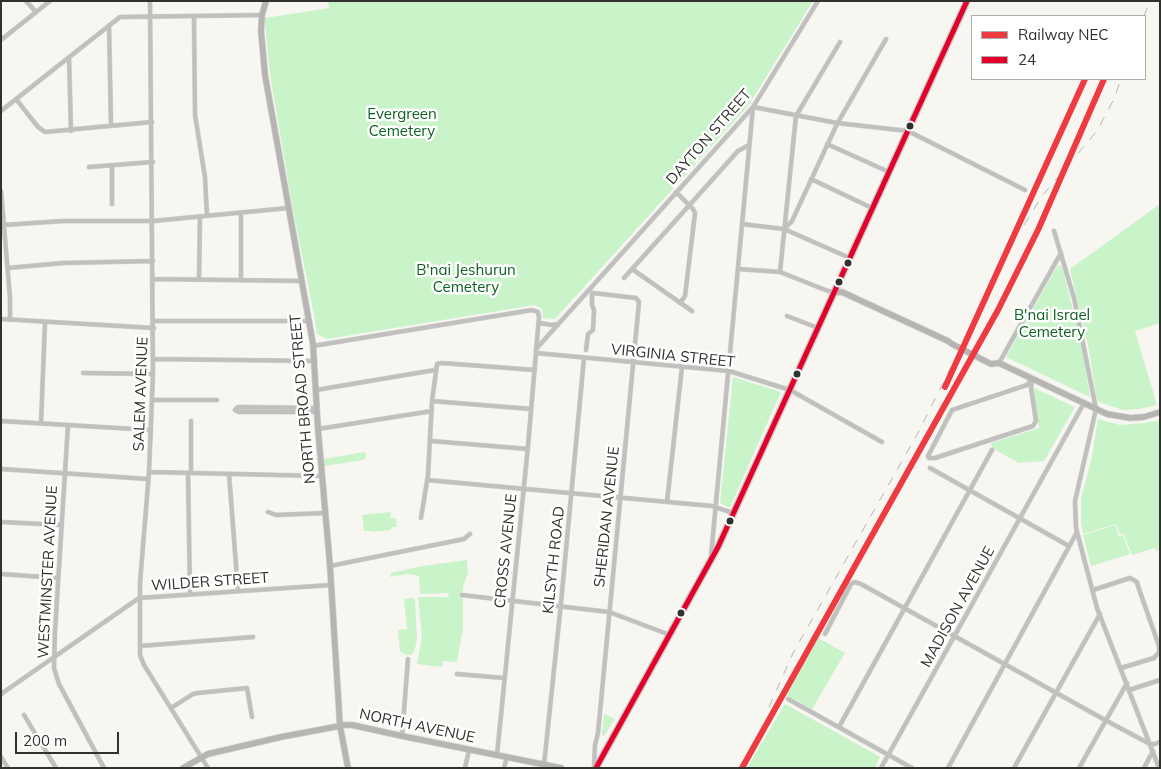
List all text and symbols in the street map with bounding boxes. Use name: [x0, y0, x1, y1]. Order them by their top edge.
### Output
legend: [971, 15, 1146, 80]
text: Railway NEC: [1018, 25, 1108, 44]
text: 24: [1018, 50, 1036, 69]
street label: DAYTON STREET: [663, 86, 755, 188]
park label: Evergreen Cemetery: [367, 105, 437, 140]
unlabelled marker: [905, 121, 915, 131]
unlabelled marker: [843, 258, 853, 268]
park label: B'nai Jeshurun Cemetery: [416, 261, 516, 296]
unlabelled marker: [834, 277, 844, 287]
park label: B'nai Israel Cemetery: [1014, 306, 1090, 341]
street label: NORTH BROAD STREET: [287, 313, 319, 485]
street label: SALEM AVENUE: [130, 336, 152, 452]
street label: VIRGINIA STREET: [610, 341, 736, 371]
unlabelled marker: [792, 369, 802, 379]
street label: SHERIDAN AVENUE: [591, 446, 623, 588]
street label: WESTMINSTER AVENUE: [34, 485, 62, 659]
street label: CROSS AVENUE: [491, 493, 521, 609]
street label: KILSYTH ROAD: [539, 505, 569, 615]
unlabelled marker: [725, 516, 735, 526]
street label: MADISON AVENUE: [917, 543, 999, 671]
street label: WILDER STREET: [150, 569, 270, 595]
unlabelled marker: [676, 608, 686, 618]
street label: NORTH AVENUE: [358, 705, 476, 747]
scale bar: [18, 722, 121, 754]
text: 200 m: [23, 731, 67, 750]

